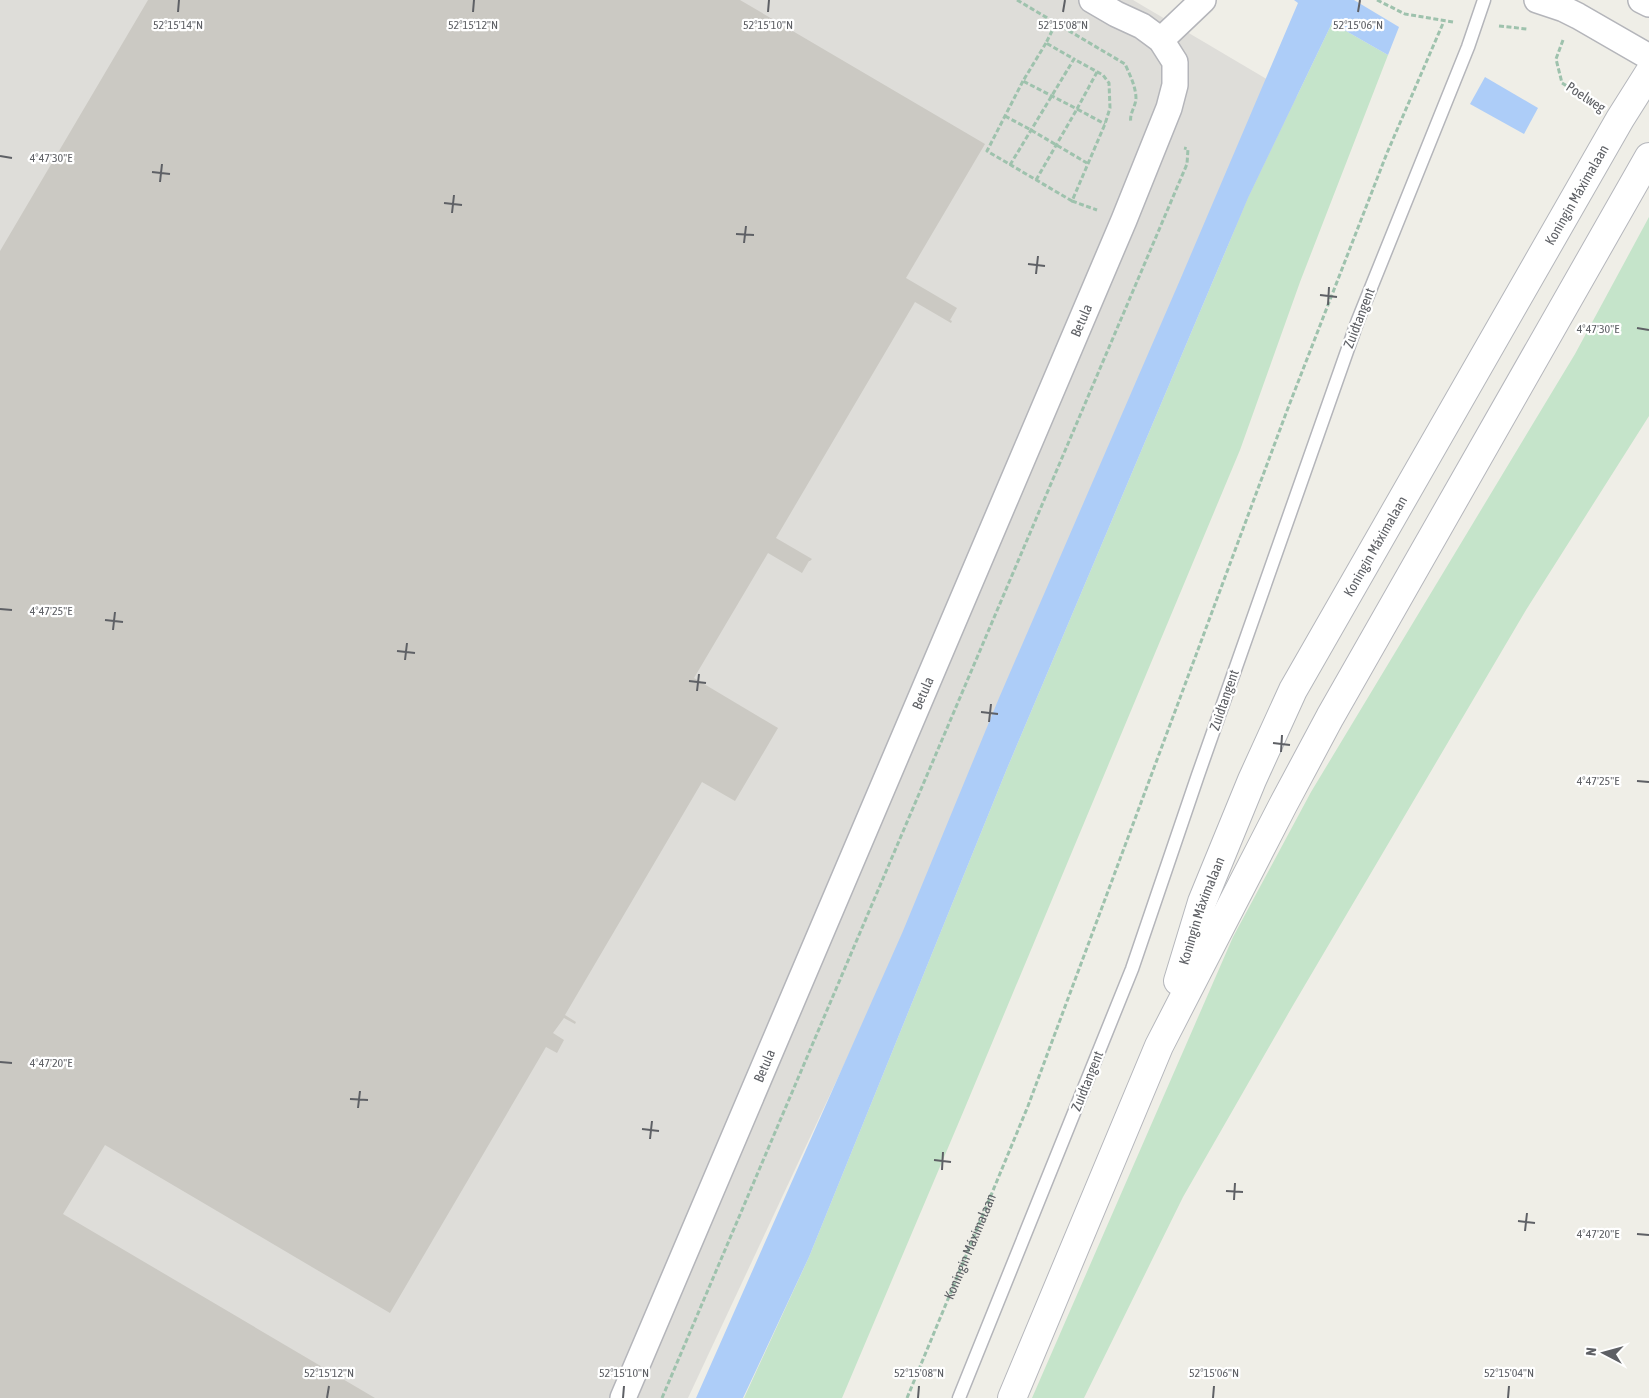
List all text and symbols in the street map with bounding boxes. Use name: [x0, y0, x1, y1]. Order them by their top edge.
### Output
text: 52°15'14"N: [153, 18, 203, 32]
text: 52°15'12"N: [448, 18, 498, 32]
text: 52°15'10"N: [743, 18, 793, 32]
text: 52°15'08"N: [1038, 18, 1088, 32]
text: 52°15'06"N: [1333, 18, 1383, 32]
street label: Poelweg: [1563, 78, 1609, 116]
street label: Koningin Máximalaan: [1542, 142, 1612, 248]
text: 4°47'30"E: [30, 151, 72, 165]
street label: Zuidtangent: [1340, 286, 1378, 350]
street label: Betula: [1067, 302, 1095, 339]
text: 4°47'30"E: [1577, 322, 1619, 336]
street label: Koningin Máximalaan: [1340, 493, 1410, 599]
text: 4°47'25"E: [30, 604, 72, 618]
street label: Zuidtangent: [1206, 668, 1242, 732]
street label: Betula: [909, 674, 937, 712]
text: 4°47'25"E: [1577, 774, 1619, 788]
street label: Koningin Máximalaan: [1175, 855, 1228, 967]
street label: Betula: [750, 1047, 778, 1085]
street label: Zuidtangent: [1068, 1049, 1106, 1113]
text: 4°47'20"E: [30, 1056, 72, 1070]
street label: Koningin Máximalaan: [941, 1191, 999, 1302]
text: 4°47'20"E: [1577, 1227, 1619, 1241]
north arrow: [1579, 1328, 1629, 1378]
text: N: [1583, 1347, 1599, 1357]
text: 52°15'12"N: [304, 1366, 354, 1380]
text: 52°15'10"N: [599, 1366, 649, 1380]
text: 52°15'08"N: [894, 1366, 944, 1380]
text: 52°15'06"N: [1189, 1366, 1239, 1380]
text: 52°15'04"N: [1484, 1366, 1534, 1380]

